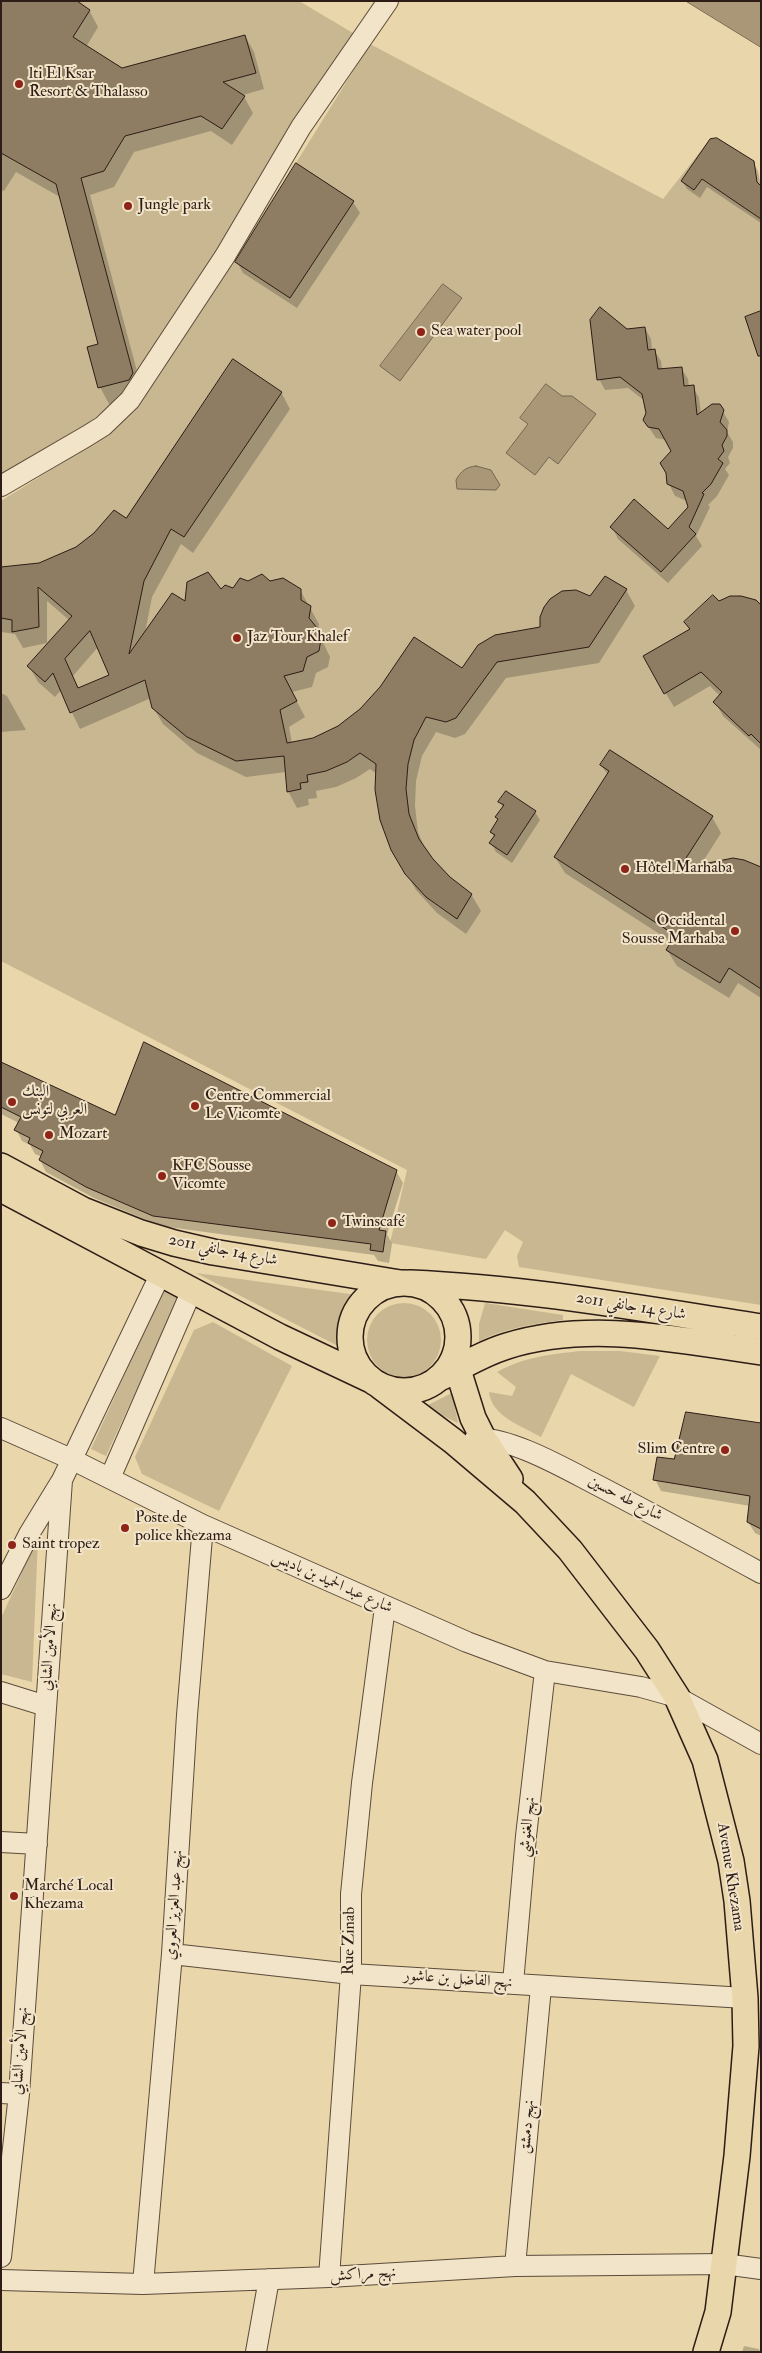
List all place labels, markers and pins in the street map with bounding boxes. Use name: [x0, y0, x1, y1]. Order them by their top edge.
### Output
place label: lti El Ksar Resort & Thalasso: [29, 65, 148, 103]
marker: lti El Ksar Resort & Thalasso: [13, 78, 25, 90]
place label: Jungle park: [138, 196, 211, 216]
marker: Jungle park: [122, 200, 134, 212]
place label: Sea water pool: [431, 322, 522, 342]
marker: Sea water pool: [415, 326, 427, 338]
place label: Jaz Tour Khalef: [247, 628, 348, 648]
marker: Jaz Tour Khalef: [231, 632, 243, 644]
place label: Hôtel Marhaba: [635, 859, 732, 879]
marker: Hôtel Marhaba: [619, 863, 631, 875]
place label: Occidental Sousse Marhaba: [622, 912, 725, 950]
marker: Occidental Sousse Marhaba: [729, 925, 741, 937]
place label: البنك العربي لتونس: [22, 1083, 87, 1121]
place label: Centre Commercial Le Vicomte: [205, 1087, 331, 1125]
marker: البنك العربي لتونس: [6, 1096, 18, 1108]
marker: Centre Commercial Le Vicomte: [189, 1100, 201, 1112]
place label: Mozart: [59, 1125, 107, 1145]
marker: Mozart: [43, 1129, 55, 1141]
place label: KFC Sousse Vicomte: [172, 1157, 251, 1195]
marker: KFC Sousse Vicomte: [156, 1170, 168, 1182]
place label: Twinscafé: [342, 1213, 405, 1233]
marker: Twinscafé: [326, 1217, 338, 1229]
place label: Slim Centre: [638, 1440, 715, 1460]
marker: Slim Centre: [719, 1444, 731, 1456]
place label: Poste de police khezama: [135, 1509, 231, 1547]
marker: Poste de police khezama: [119, 1522, 131, 1534]
place label: Saint tropez: [22, 1535, 100, 1555]
marker: Saint tropez: [6, 1539, 18, 1551]
place label: Marché Local Khezama: [24, 1877, 113, 1915]
marker: Marché Local Khezama: [8, 1890, 20, 1902]

